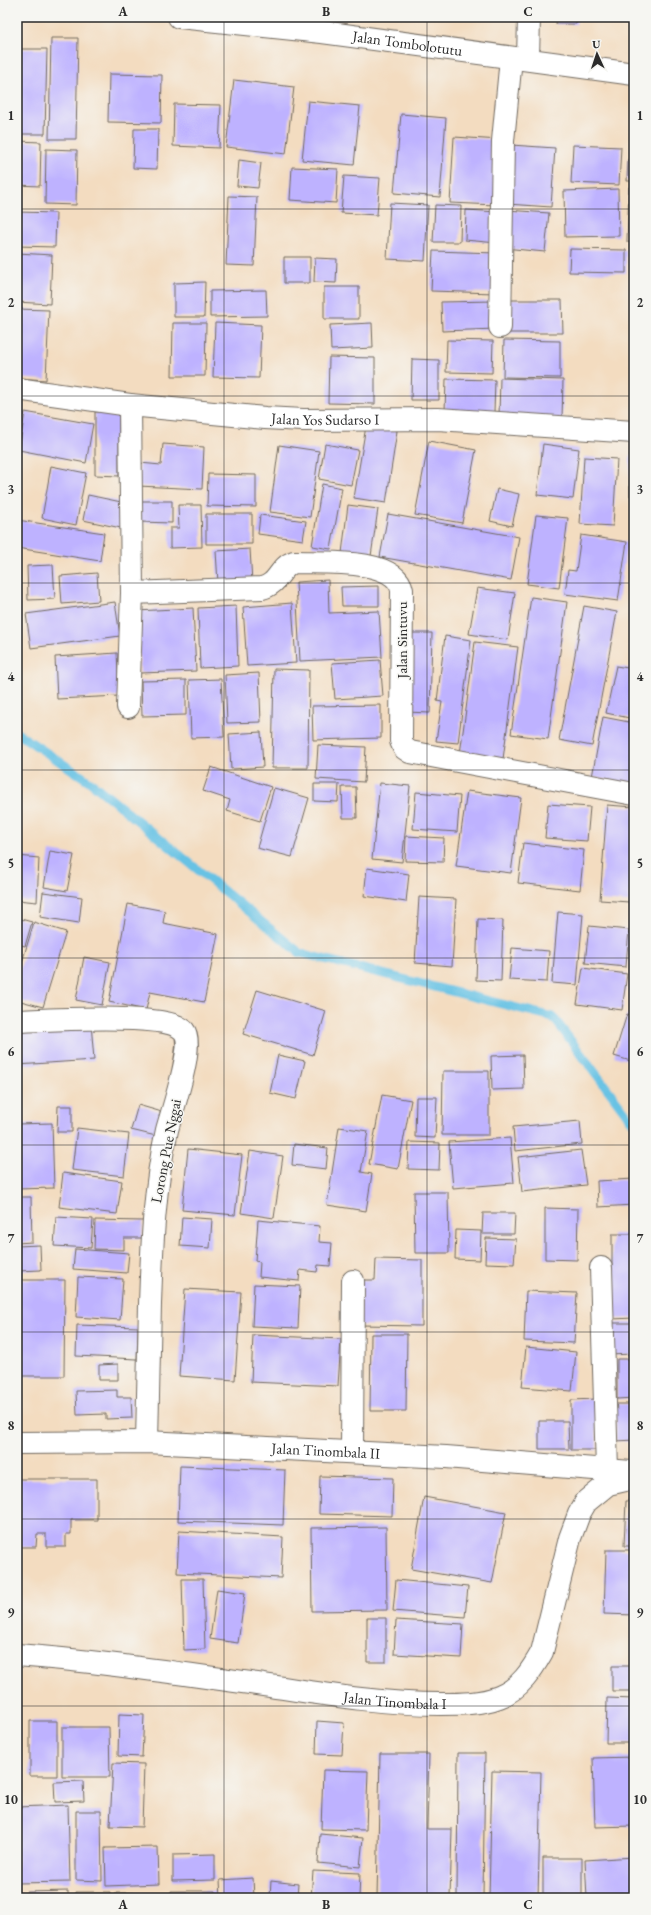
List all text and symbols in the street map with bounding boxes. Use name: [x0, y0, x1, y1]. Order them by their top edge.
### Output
text: A: [117, 3, 128, 20]
text: B: [322, 3, 330, 20]
text: C: [523, 3, 533, 20]
street label: Jalan Tombolotutu: [350, 26, 464, 60]
north arrow: [577, 34, 617, 74]
text: U: [592, 37, 602, 51]
text: 1: [8, 107, 15, 124]
text: 1: [637, 107, 644, 124]
text: 2: [8, 294, 15, 311]
text: 2: [637, 294, 644, 311]
street label: Jalan Yos Sudarso I: [269, 408, 379, 429]
text: 3: [8, 481, 15, 498]
text: 3: [637, 481, 644, 498]
street label: Jalan Sintuvu: [392, 601, 411, 681]
text: 4: [8, 668, 15, 685]
text: 4: [637, 668, 644, 685]
text: 5: [8, 855, 14, 872]
text: 5: [637, 855, 643, 872]
text: 6: [8, 1043, 15, 1060]
text: 6: [637, 1043, 644, 1060]
street label: Lorong Pue Nggai: [146, 1097, 185, 1205]
text: 7: [8, 1230, 15, 1247]
text: 7: [637, 1230, 644, 1247]
text: 8: [8, 1417, 15, 1434]
text: 8: [637, 1417, 644, 1434]
street label: Jalan Tinombala II: [269, 1438, 381, 1463]
text: 9: [8, 1604, 15, 1621]
text: 9: [637, 1604, 644, 1621]
street label: Jalan Tinombala I: [340, 1687, 447, 1713]
text: 10: [4, 1791, 18, 1808]
text: 10: [633, 1791, 647, 1808]
text: A: [117, 1896, 128, 1913]
text: B: [322, 1896, 330, 1913]
text: C: [523, 1896, 533, 1913]

